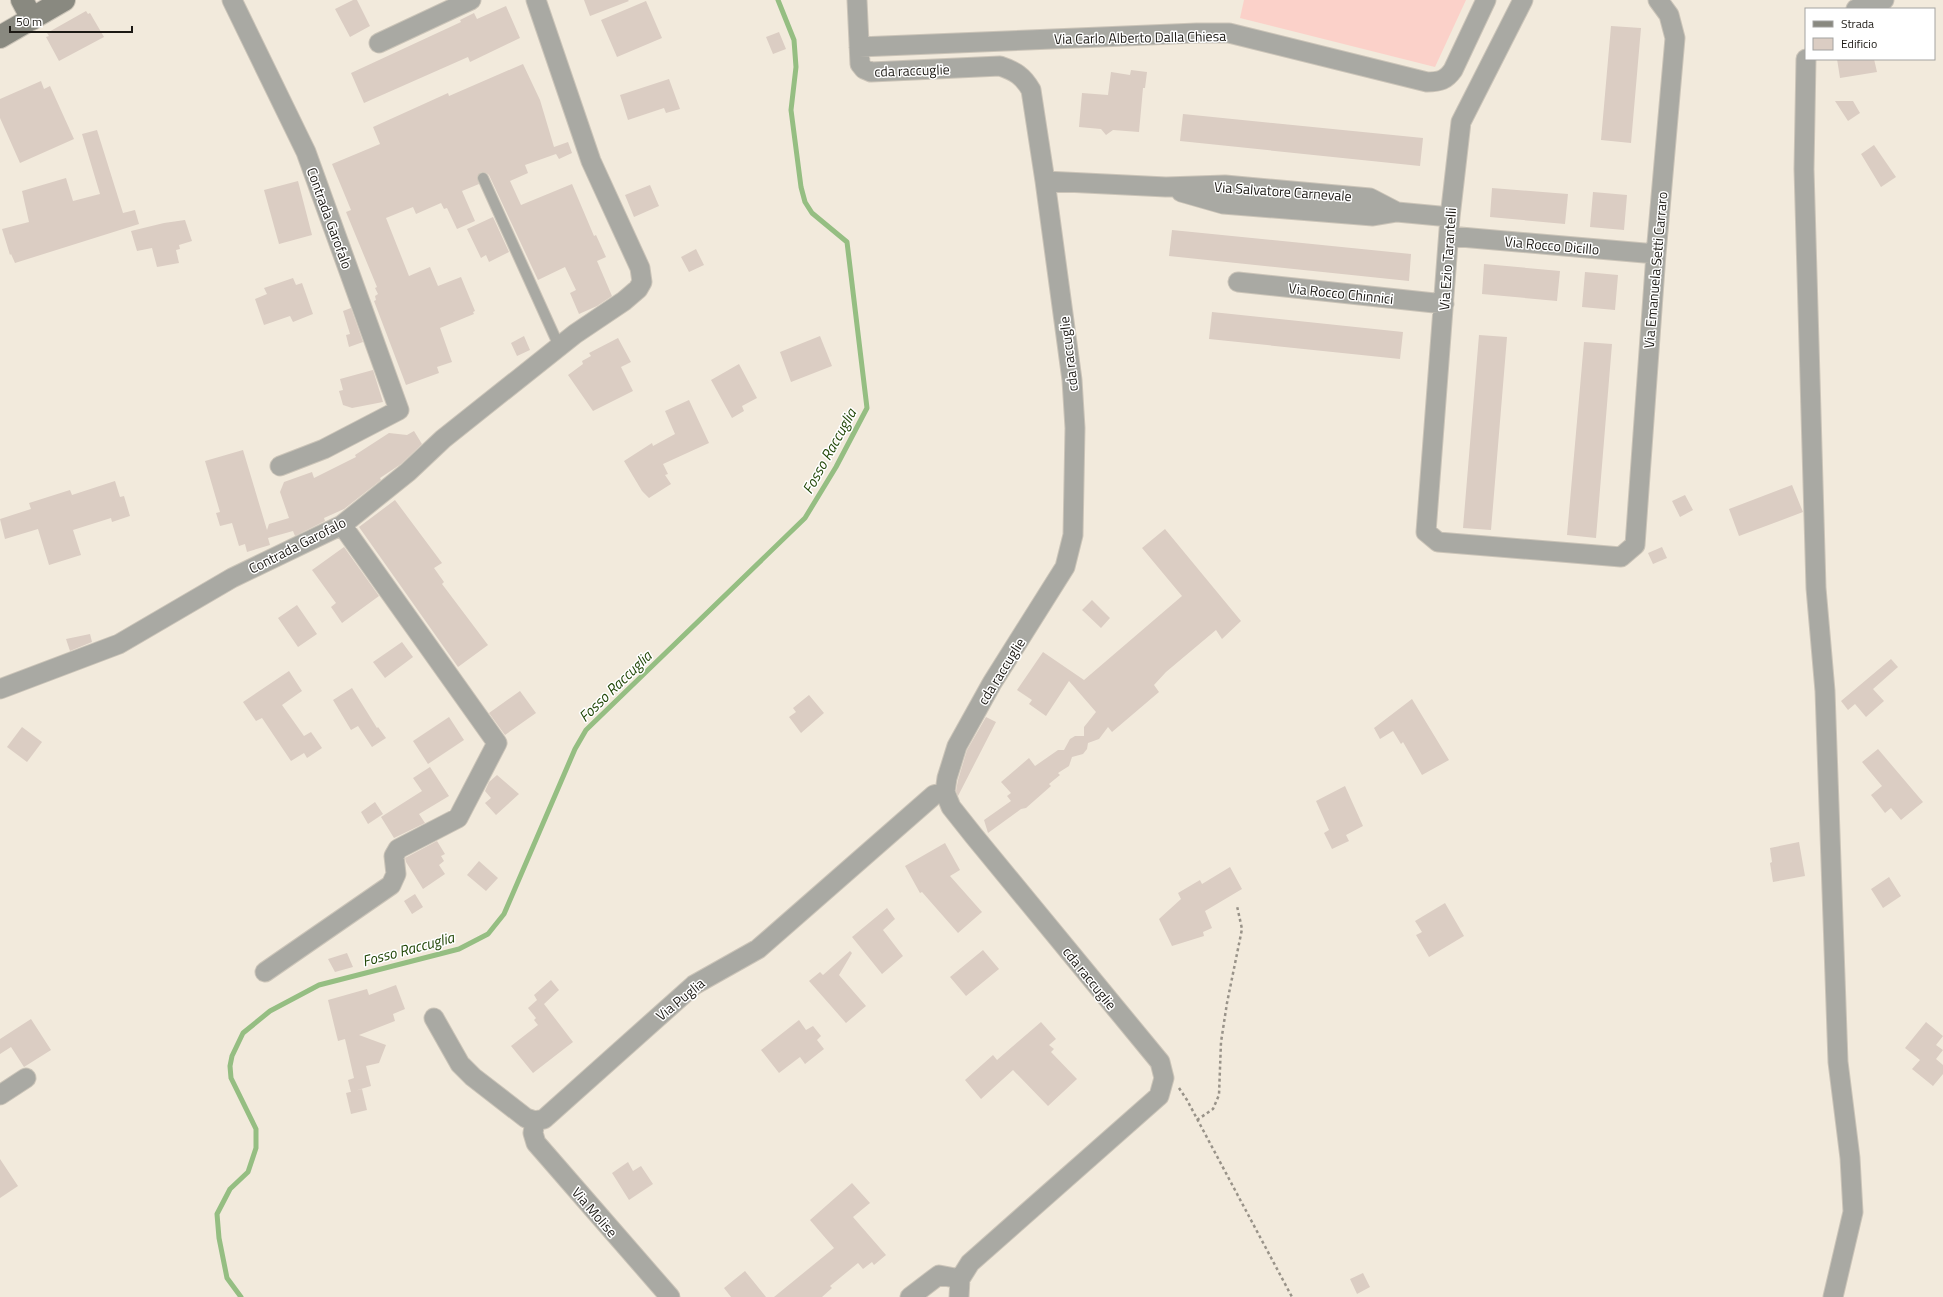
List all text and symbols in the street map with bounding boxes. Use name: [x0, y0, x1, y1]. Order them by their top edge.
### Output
scale bar: [10, 8, 132, 34]
legend: [1805, 8, 1935, 60]
text: 50 m: [16, 12, 42, 31]
text: Strada: [1841, 14, 1874, 33]
street label: Via Carlo Alberto Dalla Chiesa: [1054, 25, 1226, 49]
text: Edificio: [1841, 34, 1877, 53]
street label: cda raccuglie: [874, 58, 950, 82]
street label: Contrada Garofalo: [302, 164, 358, 272]
street label: Via Salvatore Carnevale: [1214, 176, 1352, 206]
street label: Via Emanuela Setti Carraro: [1638, 191, 1672, 349]
street label: Via Ezio Tarantelli: [1433, 207, 1461, 311]
street label: Via Rocco Dicillo: [1504, 230, 1600, 260]
street label: Via Rocco Chinnici: [1288, 277, 1394, 309]
street label: cda raccuglie: [1053, 315, 1083, 393]
water label: Fosso Raccuglia: [796, 403, 863, 498]
street label: Contrada Garofalo: [245, 511, 349, 579]
street label: cda raccuglie: [972, 633, 1030, 709]
water label: Fosso Raccuglia: [573, 644, 658, 727]
water label: Fosso Raccuglia: [359, 925, 458, 972]
street label: cda raccuglie: [1058, 942, 1122, 1014]
street label: Via Puglia: [651, 973, 709, 1025]
street label: Via Molise: [567, 1182, 623, 1242]

